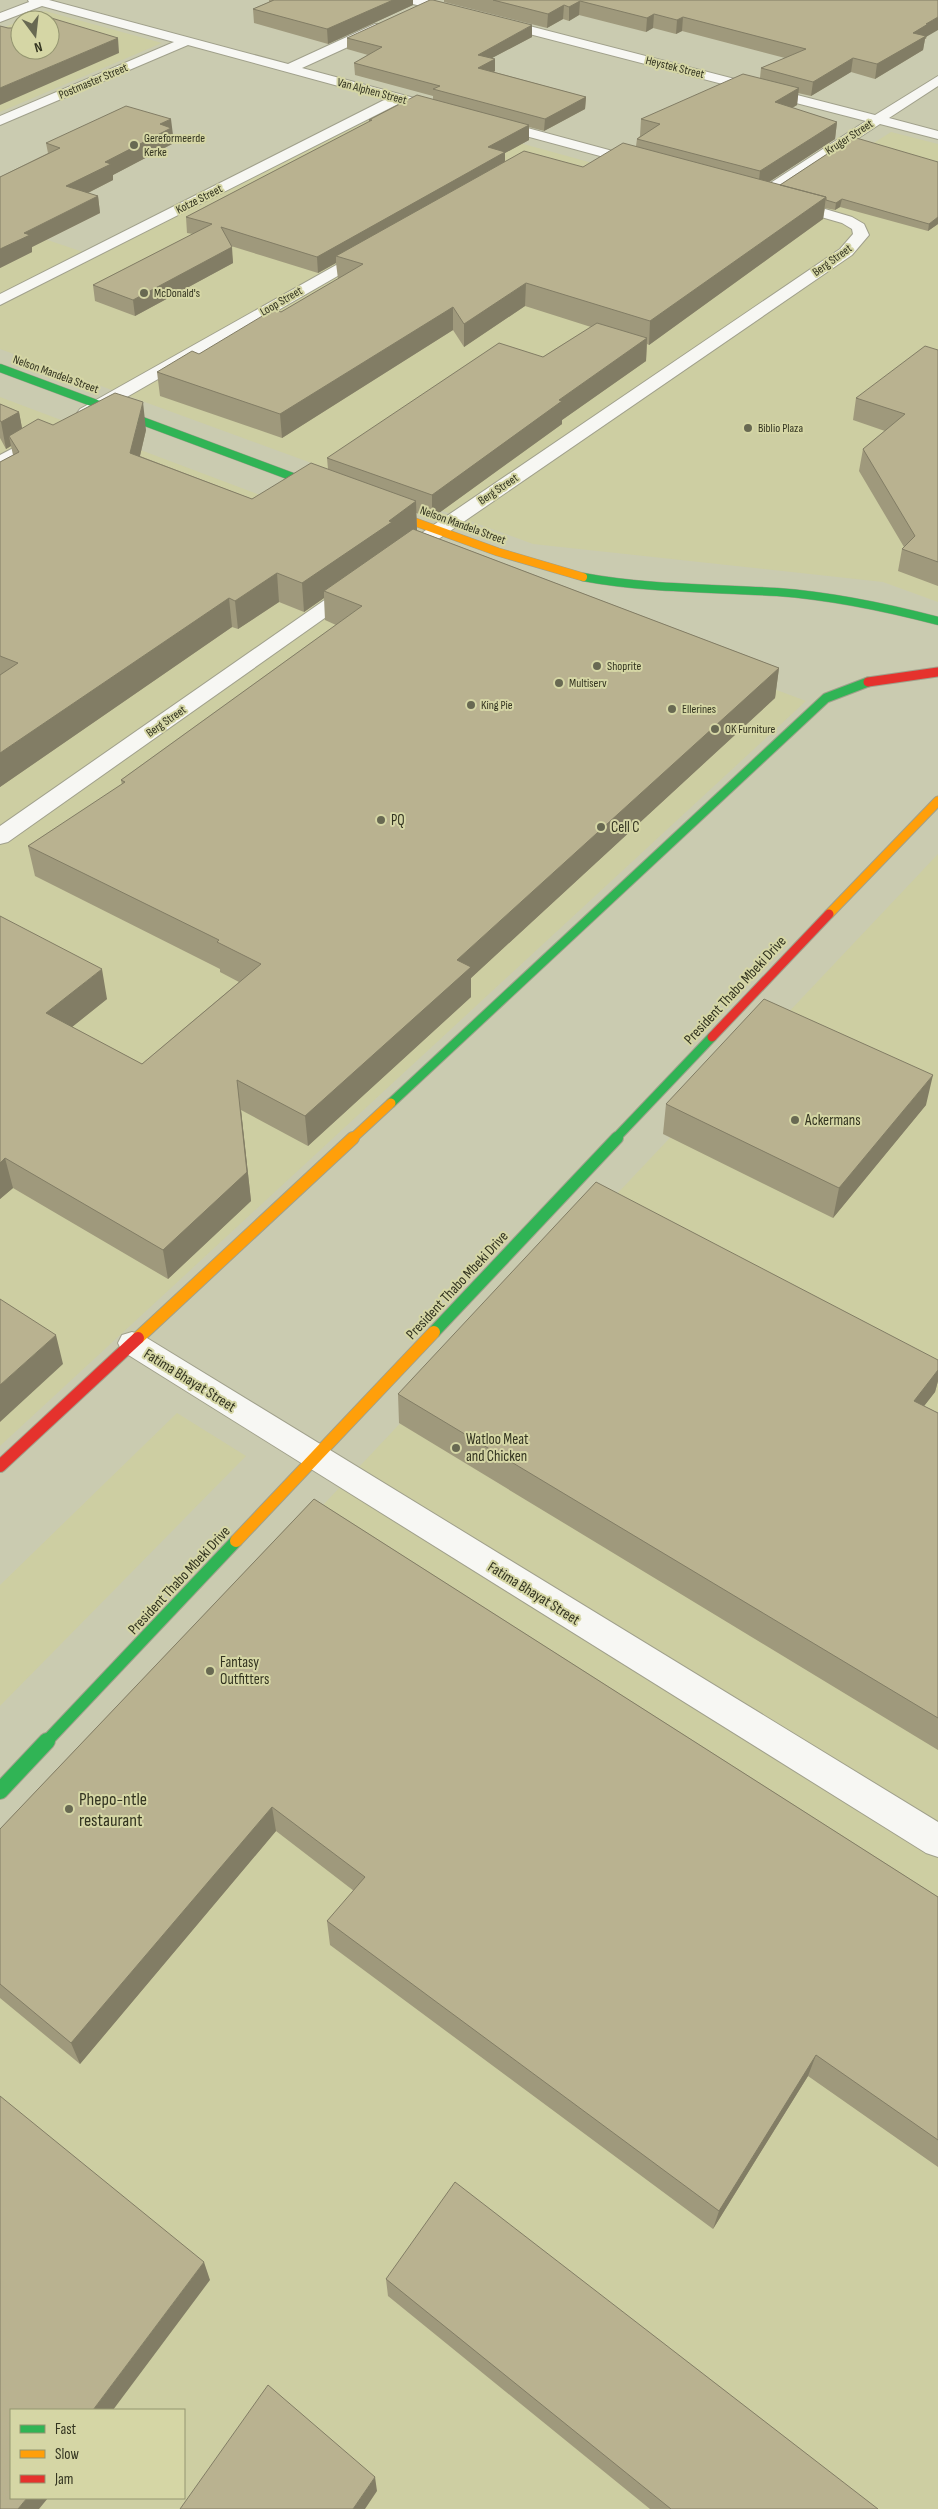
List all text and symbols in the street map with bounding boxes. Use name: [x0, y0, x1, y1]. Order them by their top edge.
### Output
north arrow: [10, 10, 60, 60]
text: N: [32, 38, 44, 56]
street label: Heystek Street: [644, 53, 706, 82]
street label: Postmaster Street: [56, 60, 130, 103]
street label: Van Alphen Street: [335, 75, 409, 108]
street label: Kruger Street: [823, 116, 876, 158]
place label: Gereformeerde Kerke: [144, 131, 205, 160]
marker: Gereformeerde Kerke: [128, 139, 140, 151]
street label: Kotze Street: [173, 181, 225, 218]
street label: Berg Street: [810, 241, 855, 280]
street label: Loop Street: [257, 283, 305, 320]
place label: McDonald's: [154, 286, 200, 301]
marker: McDonald's: [138, 287, 150, 299]
street label: Nelson Mandela Street: [11, 352, 101, 397]
place label: Biblio Plaza: [758, 421, 803, 436]
marker: Biblio Plaza: [742, 422, 754, 434]
street label: Berg Street: [475, 470, 522, 508]
street label: Nelson Mandela Street: [418, 503, 508, 548]
place label: Shoprite: [607, 659, 641, 674]
marker: Shoprite: [591, 660, 603, 672]
place label: Multiserv: [569, 676, 607, 691]
marker: Multiserv: [553, 677, 565, 689]
place label: King Pie: [481, 698, 513, 713]
marker: King Pie: [465, 699, 477, 711]
street label: Berg Street: [143, 702, 189, 741]
place label: Ellerines: [682, 702, 716, 717]
marker: Ellerines: [666, 703, 678, 715]
place label: OK Furniture: [725, 722, 776, 737]
marker: OK Furniture: [709, 723, 721, 735]
place label: PQ: [391, 811, 405, 830]
marker: PQ: [375, 814, 387, 826]
place label: Cell C: [611, 818, 639, 837]
marker: Cell C: [595, 821, 607, 833]
street label: President Thabo Mbeki Drive: [680, 932, 791, 1049]
place label: Ackermans: [804, 1111, 861, 1130]
marker: Ackermans: [789, 1114, 801, 1126]
street label: President Thabo Mbeki Drive: [402, 1227, 513, 1344]
street label: Fatima Bhayat Street: [140, 1345, 240, 1417]
place label: Watloo Meat and Chicken: [466, 1430, 529, 1466]
marker: Watloo Meat and Chicken: [450, 1442, 462, 1454]
street label: President Thabo Mbeki Drive: [124, 1522, 235, 1639]
street label: Fatima Bhayat Street: [484, 1558, 584, 1630]
place label: Fantasy Outfitters: [220, 1653, 269, 1689]
marker: Fantasy Outfitters: [204, 1665, 216, 1677]
place label: Phepo-ntle restaurant: [79, 1789, 147, 1831]
marker: Phepo-ntle restaurant: [63, 1803, 75, 1815]
legend: [10, 2409, 185, 2499]
text: Fast: [55, 2420, 77, 2439]
text: Slow: [55, 2445, 79, 2464]
text: Jam: [54, 2470, 73, 2489]

